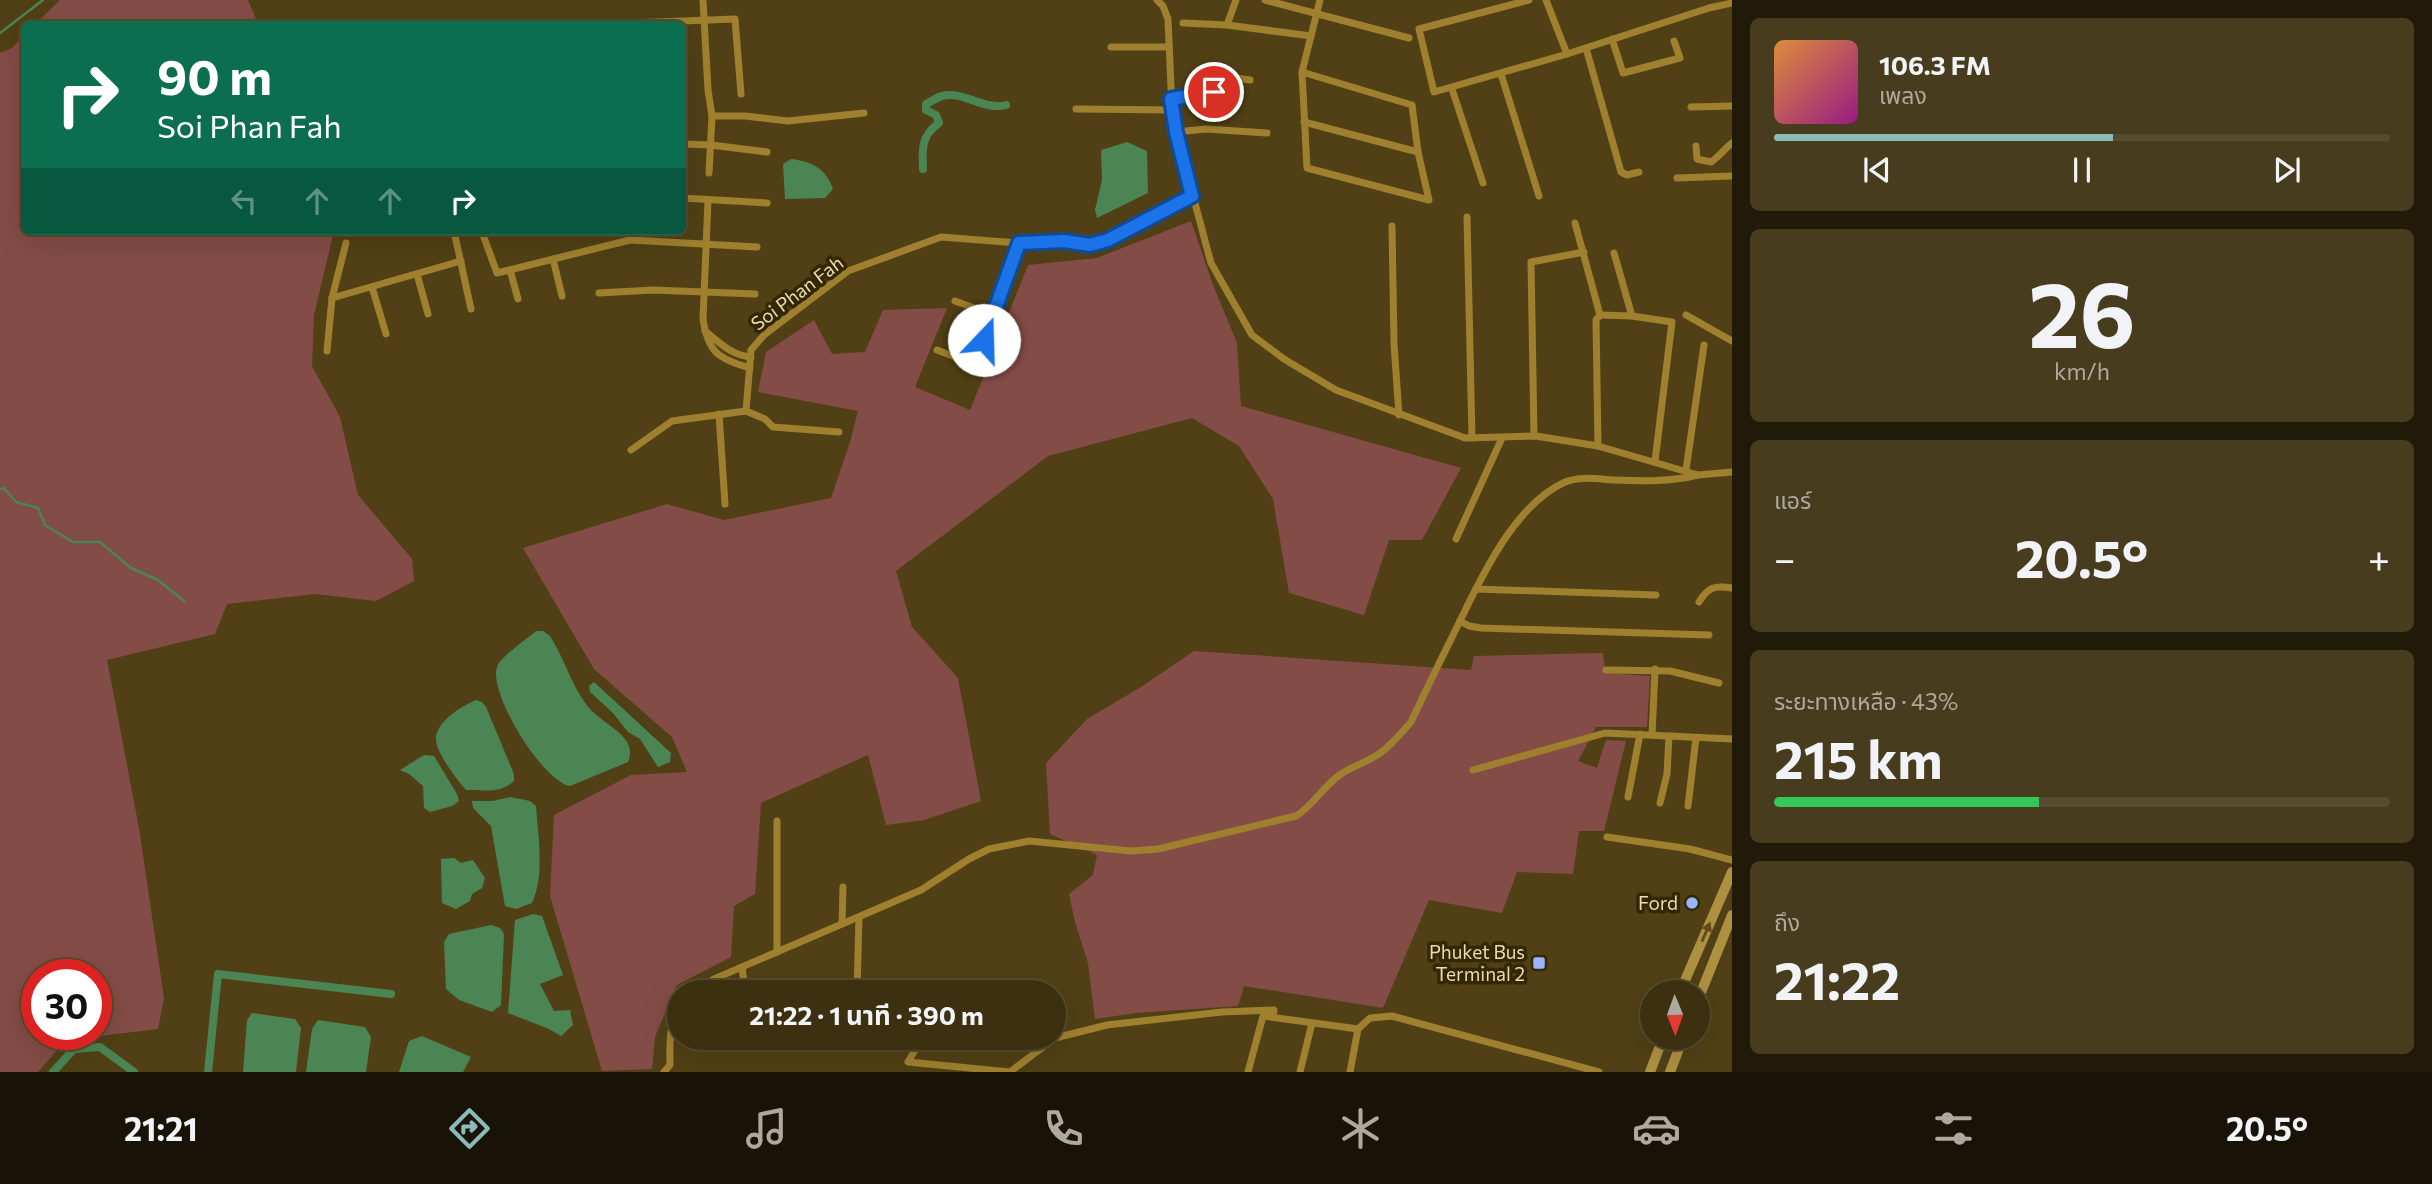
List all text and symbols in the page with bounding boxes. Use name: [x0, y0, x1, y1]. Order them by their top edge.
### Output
text: 90 m: [157, 45, 272, 105]
icon: right: [42, 49, 133, 140]
text: 106.3 FM: [1879, 49, 1991, 80]
pin: [1184, 62, 1244, 122]
icon: arrive: [1195, 73, 1233, 111]
text: เพลง: [1879, 81, 1927, 109]
text: Soi Phan Fah: [157, 105, 342, 145]
icon: previous: [1858, 151, 1896, 189]
icon: pause: [2063, 151, 2101, 189]
icon: next: [2268, 151, 2306, 189]
icon: left: [225, 182, 263, 220]
icon: ahead: [298, 182, 336, 220]
icon: ahead: [371, 182, 409, 220]
icon: right: [444, 182, 482, 220]
street label: Soi Phan Fah: [746, 250, 847, 335]
text: 26: [2028, 255, 2136, 367]
position arrow: [947, 303, 1021, 377]
text: km/h: [2054, 357, 2110, 385]
text: แอร์: [1774, 486, 1811, 514]
text: 20.5°: [2015, 525, 2148, 589]
text: −: [1774, 534, 1796, 581]
text: +: [2368, 534, 2390, 581]
text: ระยะทางเหลือ · 43%: [1774, 687, 1958, 715]
text: 215 km: [1774, 726, 1943, 790]
place label: Ford: [1638, 891, 1678, 914]
marker: Ford: [1684, 895, 1700, 911]
text: ถึง: [1774, 908, 1800, 936]
one-way arrow: [1700, 922, 1712, 942]
place label: Phuket Bus Terminal 2: [1429, 940, 1525, 985]
text: 21:22: [1774, 947, 1900, 1011]
marker: Phuket Bus Terminal 2: [1531, 955, 1547, 971]
speed limit sign: 30: [21, 959, 112, 1050]
north arrow: [1640, 980, 1710, 1050]
map controls: [1640, 980, 1710, 1050]
text: 21:22 · 1 นาที · 390 m: [749, 999, 984, 1030]
icon: directions: [445, 1104, 494, 1153]
icon: music: [742, 1104, 791, 1153]
icon: phone: [1039, 1104, 1088, 1153]
icon: climate: [1336, 1104, 1385, 1153]
icon: car: [1632, 1104, 1681, 1153]
icon: filters: [1929, 1104, 1978, 1153]
text: 21:21: [124, 1108, 198, 1148]
text: 20.5°: [2226, 1108, 2308, 1148]

